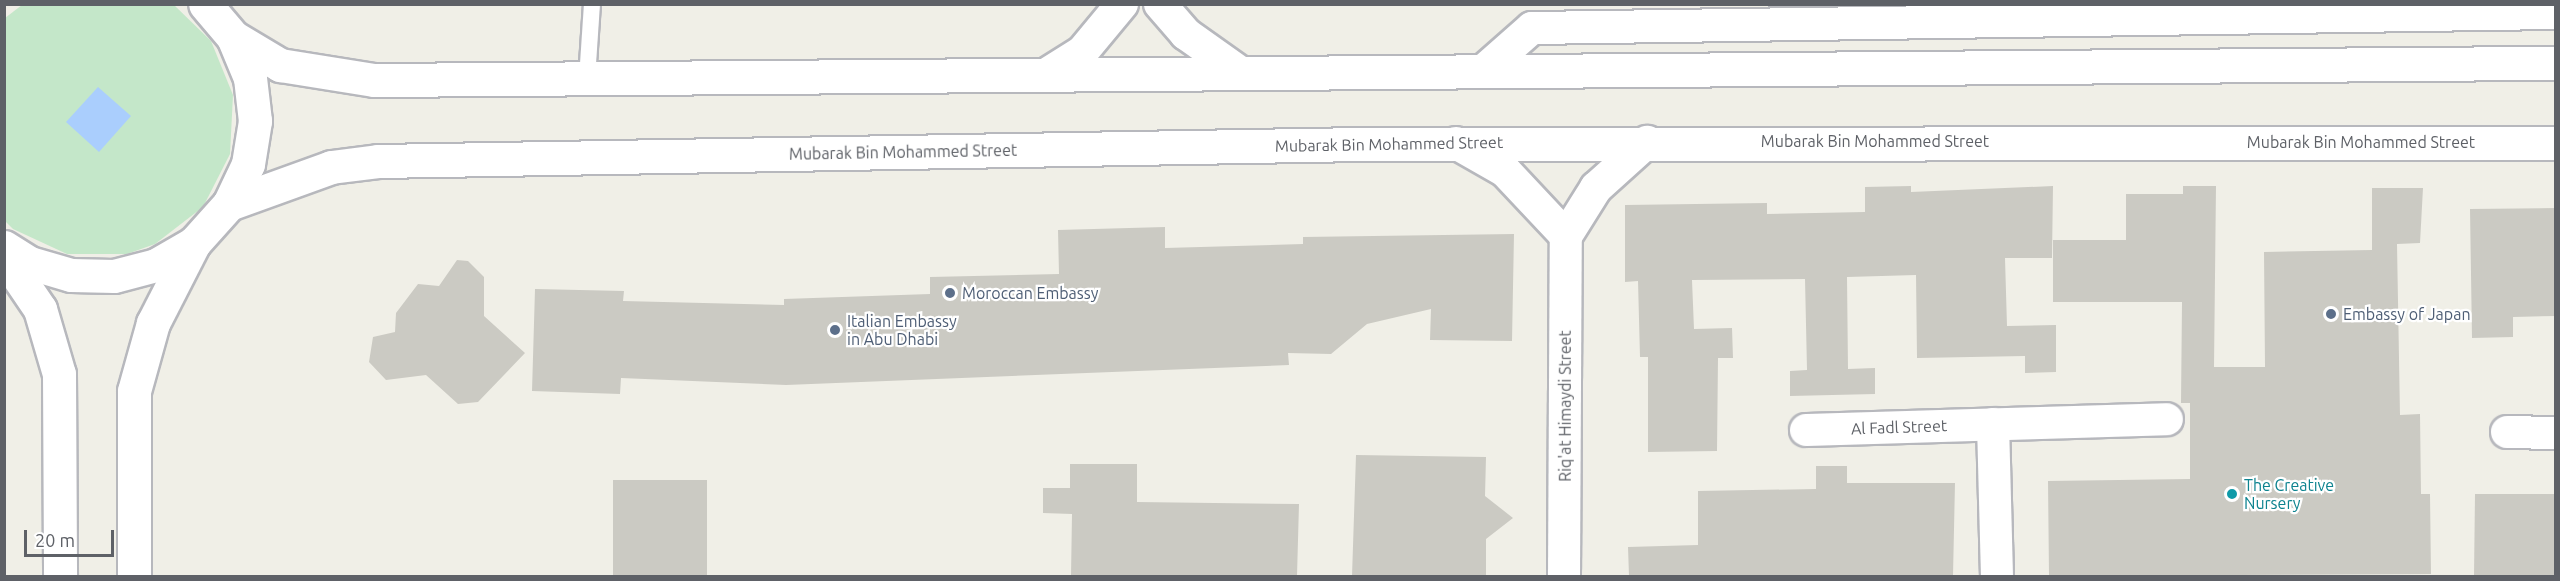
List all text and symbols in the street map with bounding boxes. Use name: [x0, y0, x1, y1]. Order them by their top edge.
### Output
street label: Mubarak Bin Mohammed Street: [1761, 131, 1989, 151]
street label: Mubarak Bin Mohammed Street: [1275, 132, 1503, 156]
street label: Mubarak Bin Mohammed Street: [2247, 132, 2475, 152]
street label: Mubarak Bin Mohammed Street: [789, 140, 1017, 164]
place label: Moroccan Embassy: [962, 283, 1098, 303]
marker: Moroccan Embassy: [943, 286, 957, 300]
place label: Embassy of Japan: [2343, 304, 2471, 324]
marker: Embassy of Japan: [2324, 307, 2338, 321]
place label: Italian Embassy in Abu Dhabi: [847, 311, 957, 349]
marker: Italian Embassy in Abu Dhabi: [828, 323, 842, 337]
street label: Riq'at Himaydi Street: [1555, 330, 1575, 482]
street label: Al Fadl Street: [1851, 416, 1947, 438]
place label: The Creative Nursery: [2244, 475, 2334, 513]
marker: The Creative Nursery: [2225, 487, 2239, 501]
scale bar: [27, 518, 117, 556]
text: 20 m: [35, 530, 75, 550]

